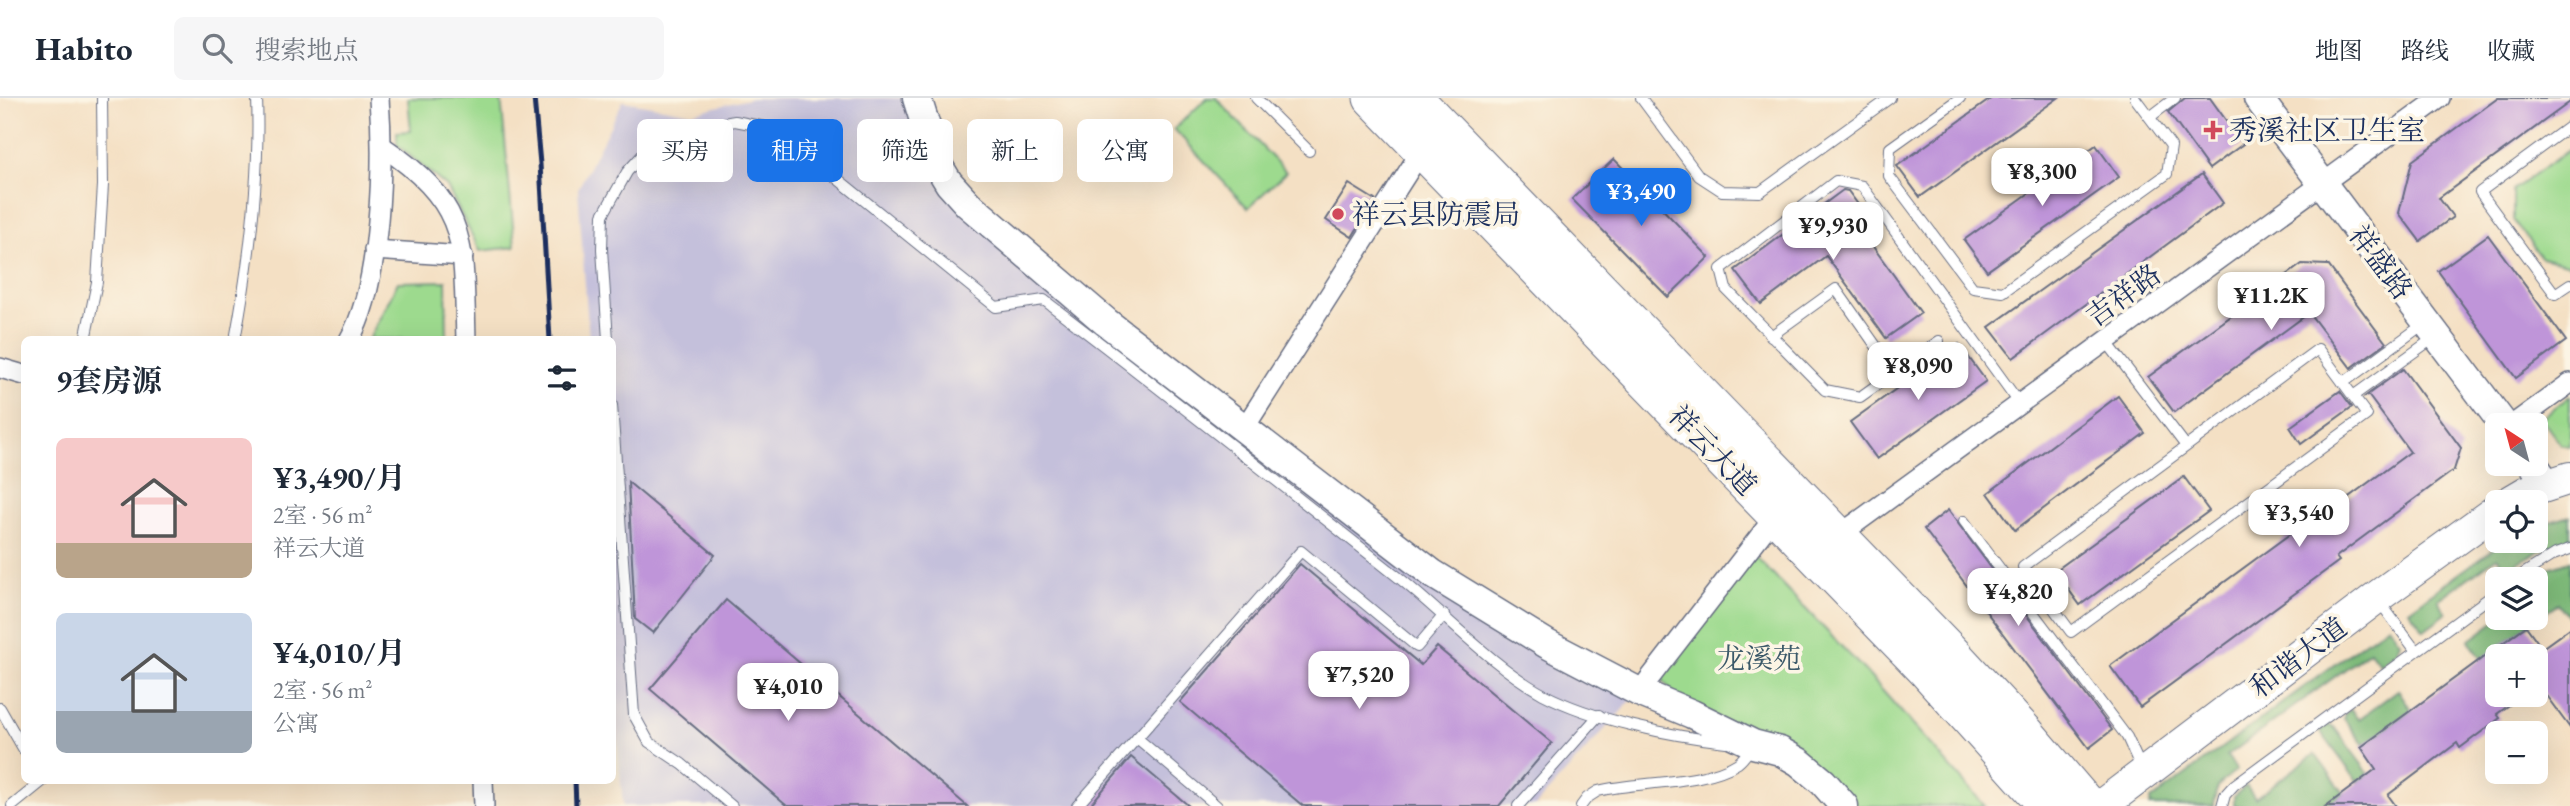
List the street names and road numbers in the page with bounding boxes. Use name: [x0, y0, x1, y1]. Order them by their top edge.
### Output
street label: 祥盛路: [2341, 218, 2421, 306]
street label: 吉祥路: [2078, 256, 2168, 334]
street label: 祥云大道: [1661, 397, 1765, 503]
street label: 和谐大道: [2242, 609, 2354, 705]

